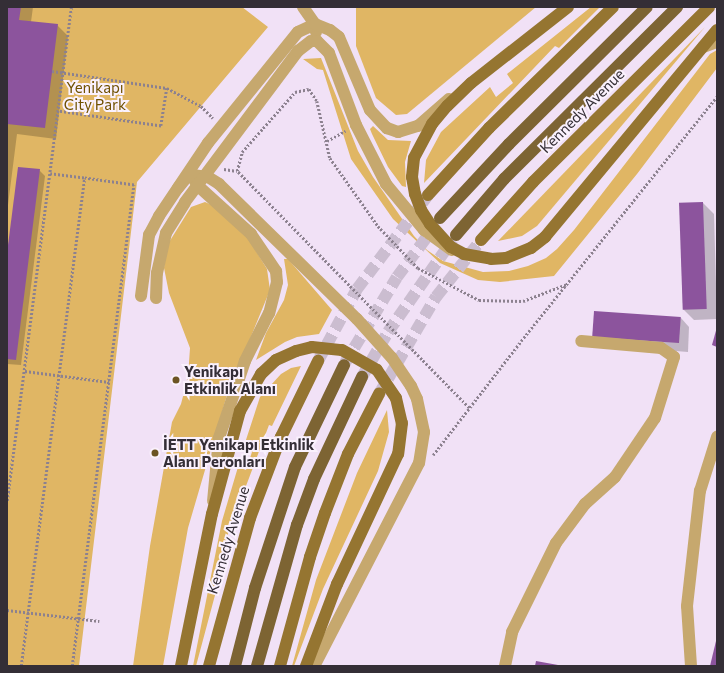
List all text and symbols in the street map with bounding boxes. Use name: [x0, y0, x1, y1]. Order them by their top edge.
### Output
street label: Kennedy Avenue: [536, 65, 628, 157]
park label: Yenikapı City Park: [64, 78, 126, 113]
place label: Yenikapı Etkinlik Alanı: [184, 362, 276, 397]
marker: Yenikapı Etkinlik Alanı: [171, 375, 181, 385]
place label: İETT Yenikapı Etkinlik Alanı Peronları: [163, 435, 314, 470]
marker: İETT Yenikapı Etkinlik Alanı Peronları: [150, 448, 160, 458]
street label: Kennedy Avenue: [203, 484, 253, 596]

